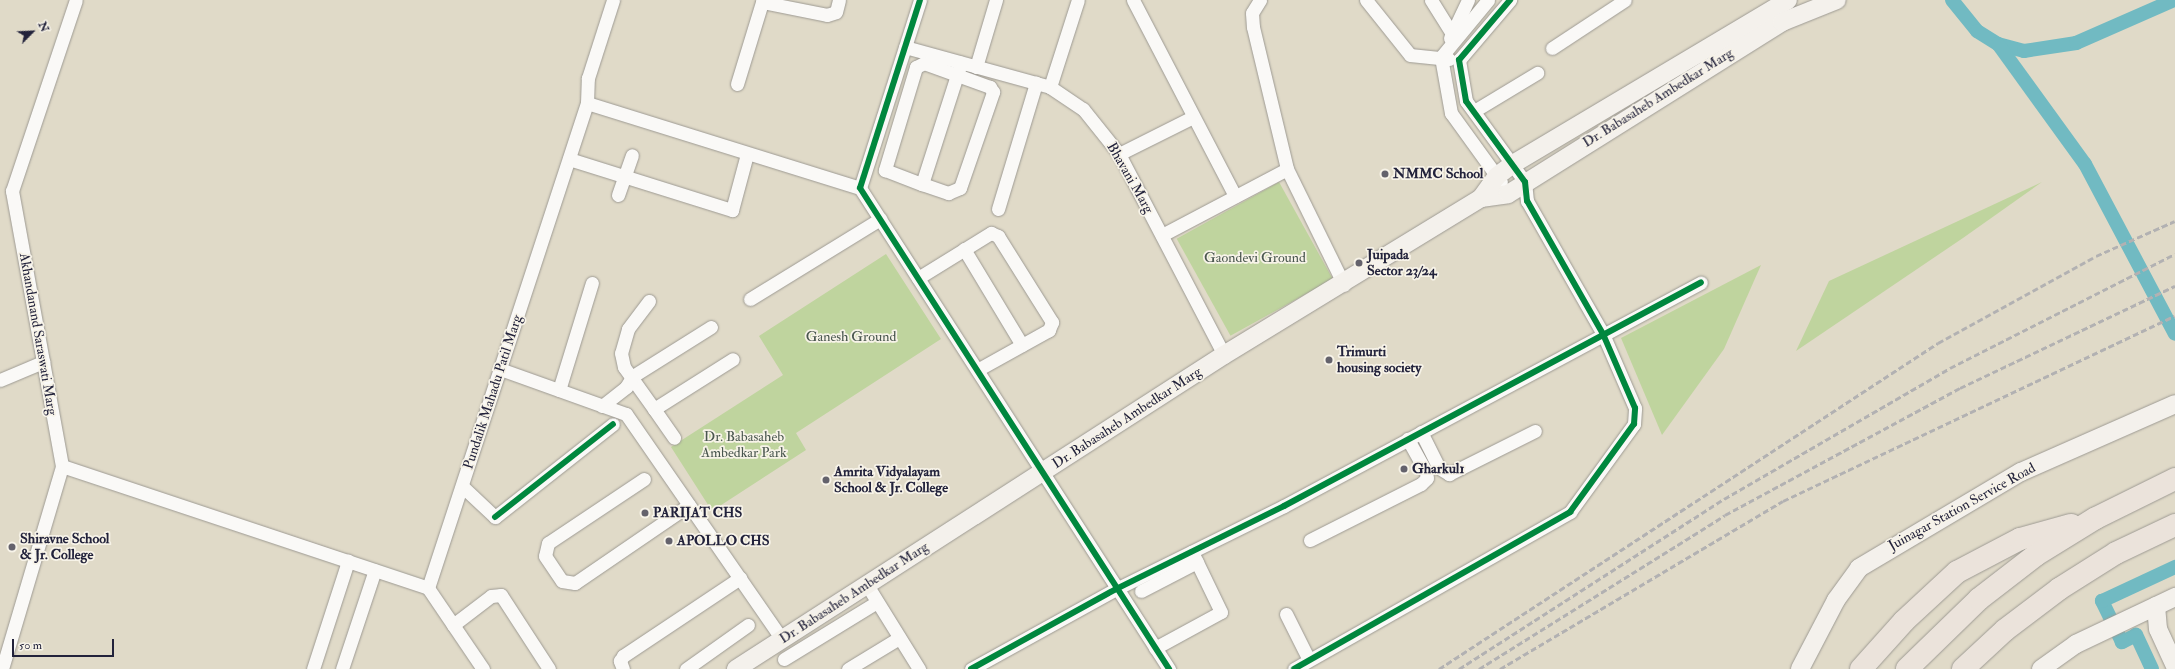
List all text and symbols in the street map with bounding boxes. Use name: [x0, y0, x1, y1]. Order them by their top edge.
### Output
north arrow: [12, 12, 52, 52]
text: N: [35, 20, 51, 34]
street label: Dr. Babasaheb Ambedkar Marg: [1580, 45, 1736, 151]
street label: Bhavani Marg: [1103, 140, 1157, 216]
place label: NMMC School: [1393, 166, 1483, 182]
marker: NMMC School: [1380, 169, 1390, 179]
place label: Juipada Sector 23/24: [1367, 247, 1436, 280]
park label: Gaondevi Ground: [1204, 250, 1306, 266]
street label: Akhandanand Saraswati Marg: [15, 252, 61, 416]
marker: Juipada Sector 23/24: [1354, 258, 1364, 268]
street label: Pundalik Mahadu Patil Marg: [460, 313, 526, 471]
park label: Ganesh Ground: [806, 329, 896, 345]
place label: Trimurti housing society: [1337, 344, 1421, 376]
marker: Trimurti housing society: [1324, 355, 1334, 365]
street label: Dr. Babasaheb Ambedkar Marg: [1049, 364, 1205, 472]
park label: Dr. Babasaheb Ambedkar Park: [701, 429, 787, 462]
street label: Juinagar Station Service Road: [1885, 459, 2039, 555]
place label: Gharkul1: [1412, 461, 1464, 477]
place label: Amrita Vidyalayam School & Jr. College: [834, 464, 948, 496]
marker: Gharkul1: [1399, 464, 1409, 474]
marker: Amrita Vidyalayam School & Jr. College: [821, 475, 831, 485]
place label: PARIJAT CHS: [653, 505, 742, 521]
marker: PARIJAT CHS: [640, 508, 650, 518]
place label: Shiravne School & Jr. College: [20, 531, 109, 564]
place label: APOLLO CHS: [677, 533, 769, 549]
marker: APOLLO CHS: [664, 536, 674, 546]
street label: Dr. Babasaheb Ambedkar Marg: [776, 539, 932, 647]
marker: Shiravne School & Jr. College: [7, 542, 17, 552]
scale bar: [14, 631, 116, 657]
text: 50 m: [19, 638, 42, 653]

